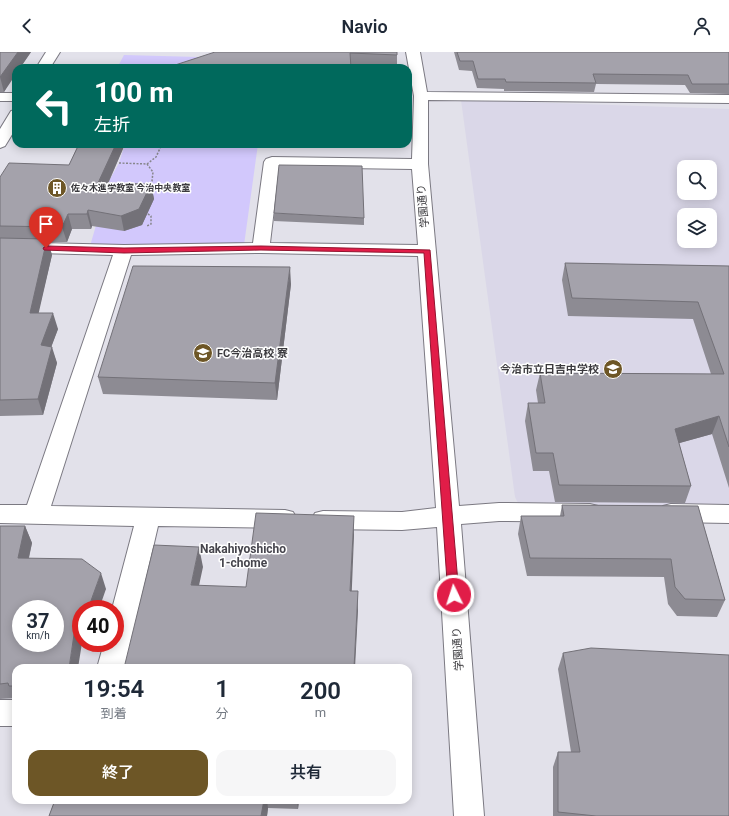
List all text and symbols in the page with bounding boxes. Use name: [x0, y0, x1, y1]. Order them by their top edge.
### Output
icon: back: [16, 15, 38, 37]
icon: person: [691, 15, 713, 37]
text: Navio: [341, 16, 388, 37]
text: 100 m: [94, 76, 173, 109]
icon: left: [28, 80, 80, 132]
text: 左折: [94, 114, 130, 135]
map controls: [677, 160, 717, 248]
button: search: [677, 160, 717, 200]
building icon: 佐々木進学教室 今治中央教室: [46, 177, 68, 199]
place label: 佐々木進学教室 今治中央教室: [70, 183, 190, 193]
street label: 学園通り: [415, 184, 431, 228]
pin: [29, 207, 63, 248]
button: layers: [677, 208, 717, 248]
icon: arrive: [35, 213, 57, 235]
school or university icon: FC今治高校 寮: [192, 342, 214, 364]
place label: FC今治高校 寮: [217, 347, 288, 360]
school or university icon: 今治市立日吉中学校: [602, 358, 624, 380]
place label: 今治市立日吉中学校: [500, 363, 599, 376]
district label: Nakahiyoshicho 1-chome: [200, 542, 286, 570]
position arrow: [433, 574, 475, 616]
speed limit sign: 40: [72, 600, 124, 652]
text: 37: [27, 609, 49, 633]
street label: 学園通り: [450, 627, 466, 671]
text: km/h: [26, 630, 50, 641]
text: 19:54: [83, 675, 144, 703]
text: 1: [215, 675, 229, 703]
text: 200: [300, 677, 341, 705]
text: m: [315, 705, 326, 720]
text: 到着: [101, 706, 127, 721]
text: 分: [216, 706, 229, 721]
button: 終了: [28, 750, 208, 796]
button: 共有: [216, 750, 396, 796]

